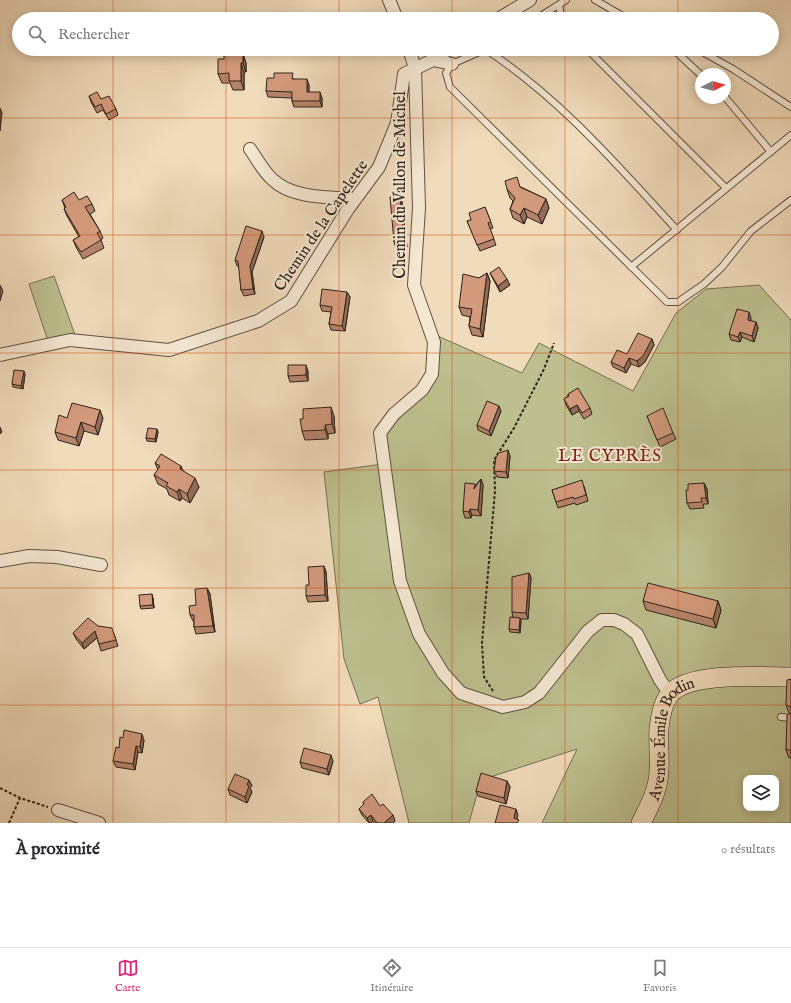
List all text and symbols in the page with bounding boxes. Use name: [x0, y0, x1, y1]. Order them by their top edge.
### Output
search box: [12, 12, 779, 56]
icon: search: [26, 23, 48, 45]
text: Rechercher: [58, 25, 130, 44]
north arrow: [695, 68, 731, 104]
street label: Chemin du Vallon de Michel: [391, 91, 411, 279]
street label: Chemin de la Capelette: [270, 157, 373, 296]
district label: LE CYPRÈS: [558, 445, 662, 467]
street label: Avenue Émile Bodin: [645, 674, 698, 805]
map controls: [743, 775, 779, 811]
button: layers: [743, 775, 779, 811]
text: À proximité: [16, 839, 100, 860]
text: 0 résultats: [721, 841, 775, 858]
tab: Carte: [115, 957, 140, 995]
tab: Itinéraire: [370, 957, 413, 995]
tab: Favoris: [643, 957, 676, 995]

